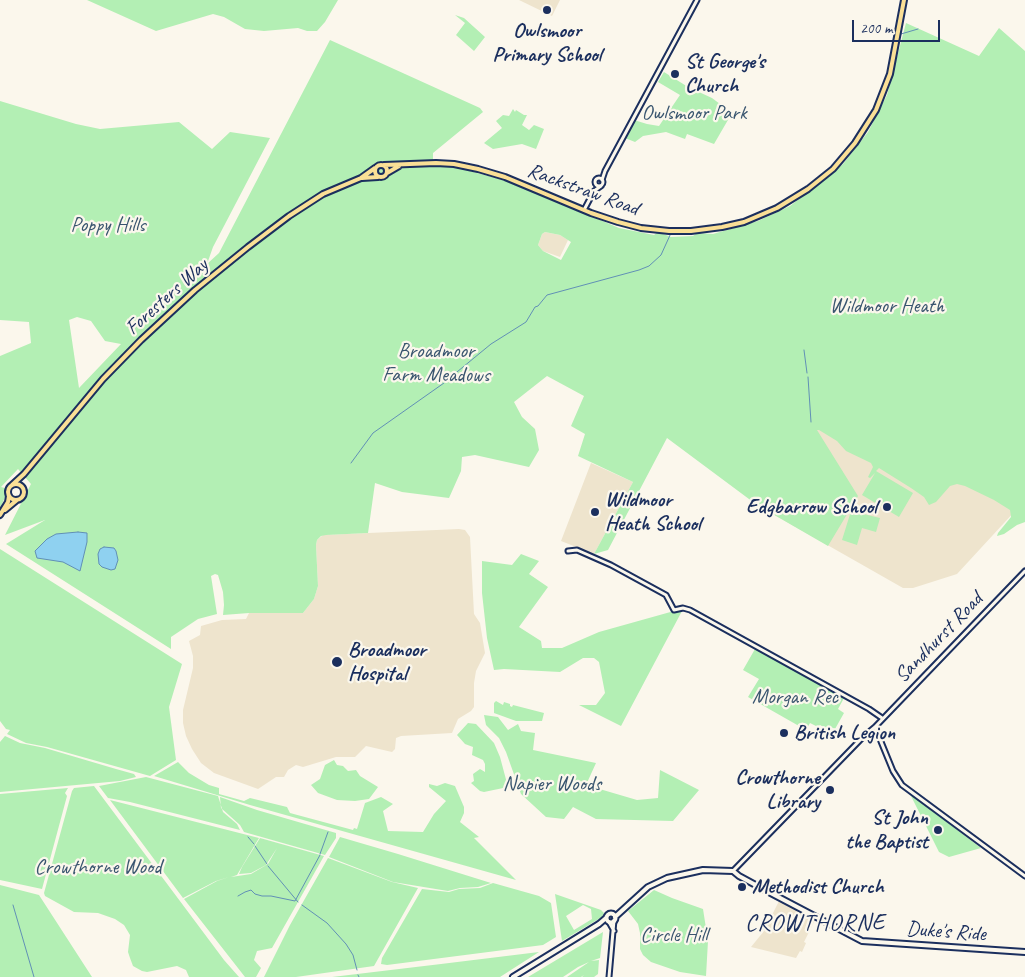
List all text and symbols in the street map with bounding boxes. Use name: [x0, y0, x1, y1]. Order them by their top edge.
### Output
marker: Owlsmoor Primary School: [541, 4, 553, 16]
scale bar: [855, 10, 942, 42]
place label: Owlsmoor Primary School: [492, 18, 602, 68]
text: 200 m: [860, 19, 892, 38]
place label: St George's Church: [685, 49, 765, 99]
marker: St George's Church: [669, 68, 681, 80]
park label: Owlsmoor Park: [641, 100, 747, 126]
street label: Rackstraw Road: [524, 158, 642, 222]
park label: Poppy Hills: [71, 212, 145, 238]
street label: Foresters Way: [120, 253, 214, 341]
park label: Wildmoor Heath: [830, 293, 944, 319]
park label: Broadmoor Farm Meadows: [382, 338, 490, 388]
place label: Wildmoor Heath School: [605, 487, 701, 537]
place label: Edgbarrow School: [746, 494, 877, 520]
marker: Edgbarrow School: [881, 501, 893, 513]
marker: Wildmoor Heath School: [589, 506, 601, 518]
street label: Sandhurst Road: [890, 587, 988, 689]
place label: Broadmoor Hospital: [348, 637, 426, 687]
marker: Broadmoor Hospital: [330, 655, 344, 669]
park label: Morgan Rec: [752, 684, 838, 710]
place label: British Legion: [794, 720, 895, 746]
marker: British Legion: [778, 727, 790, 739]
place label: Crowthorne Library: [735, 765, 820, 815]
park label: Napier Woods: [503, 771, 601, 797]
marker: Crowthorne Library: [824, 784, 836, 796]
place label: St John the Baptist: [846, 805, 928, 855]
marker: St John the Baptist: [932, 824, 944, 836]
park label: Crowthorne Wood: [35, 854, 161, 880]
place label: Methodist Church: [752, 874, 884, 900]
marker: Methodist Church: [736, 881, 748, 893]
district label: CROWTHORNE: [745, 910, 885, 938]
street label: Duke's Ride: [905, 917, 987, 947]
park label: Circle Hill: [640, 922, 708, 948]

